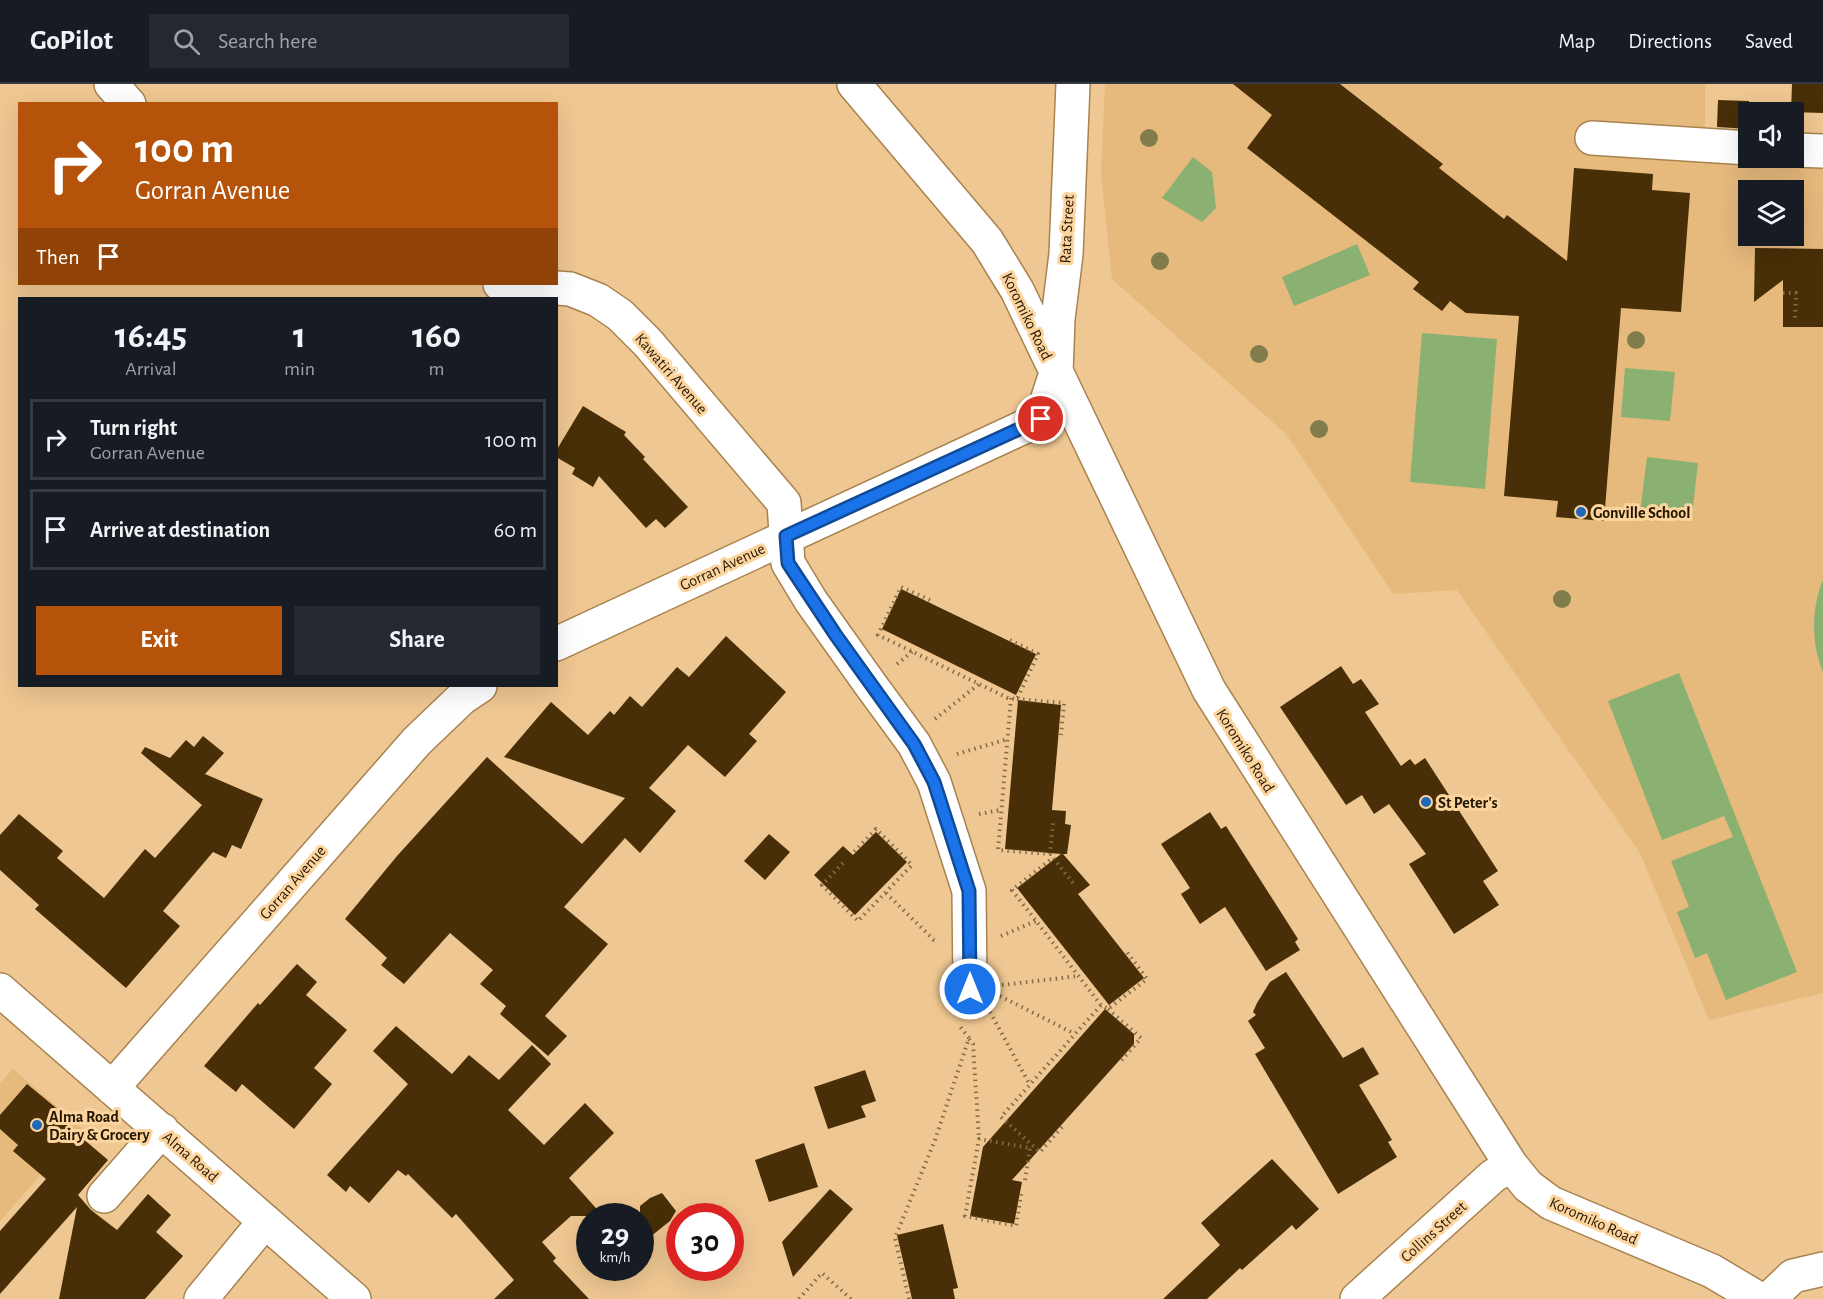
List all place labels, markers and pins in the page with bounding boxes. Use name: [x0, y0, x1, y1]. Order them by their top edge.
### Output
pin: [1015, 393, 1066, 444]
marker: Gonville School: [1574, 505, 1588, 519]
place label: Gonville School: [1593, 505, 1690, 521]
marker: St Peter's: [1419, 795, 1433, 809]
place label: St Peter's: [1438, 795, 1498, 811]
place label: Alma Road Dairy & Grocery: [49, 1109, 150, 1144]
marker: Alma Road Dairy & Grocery: [30, 1118, 44, 1132]

